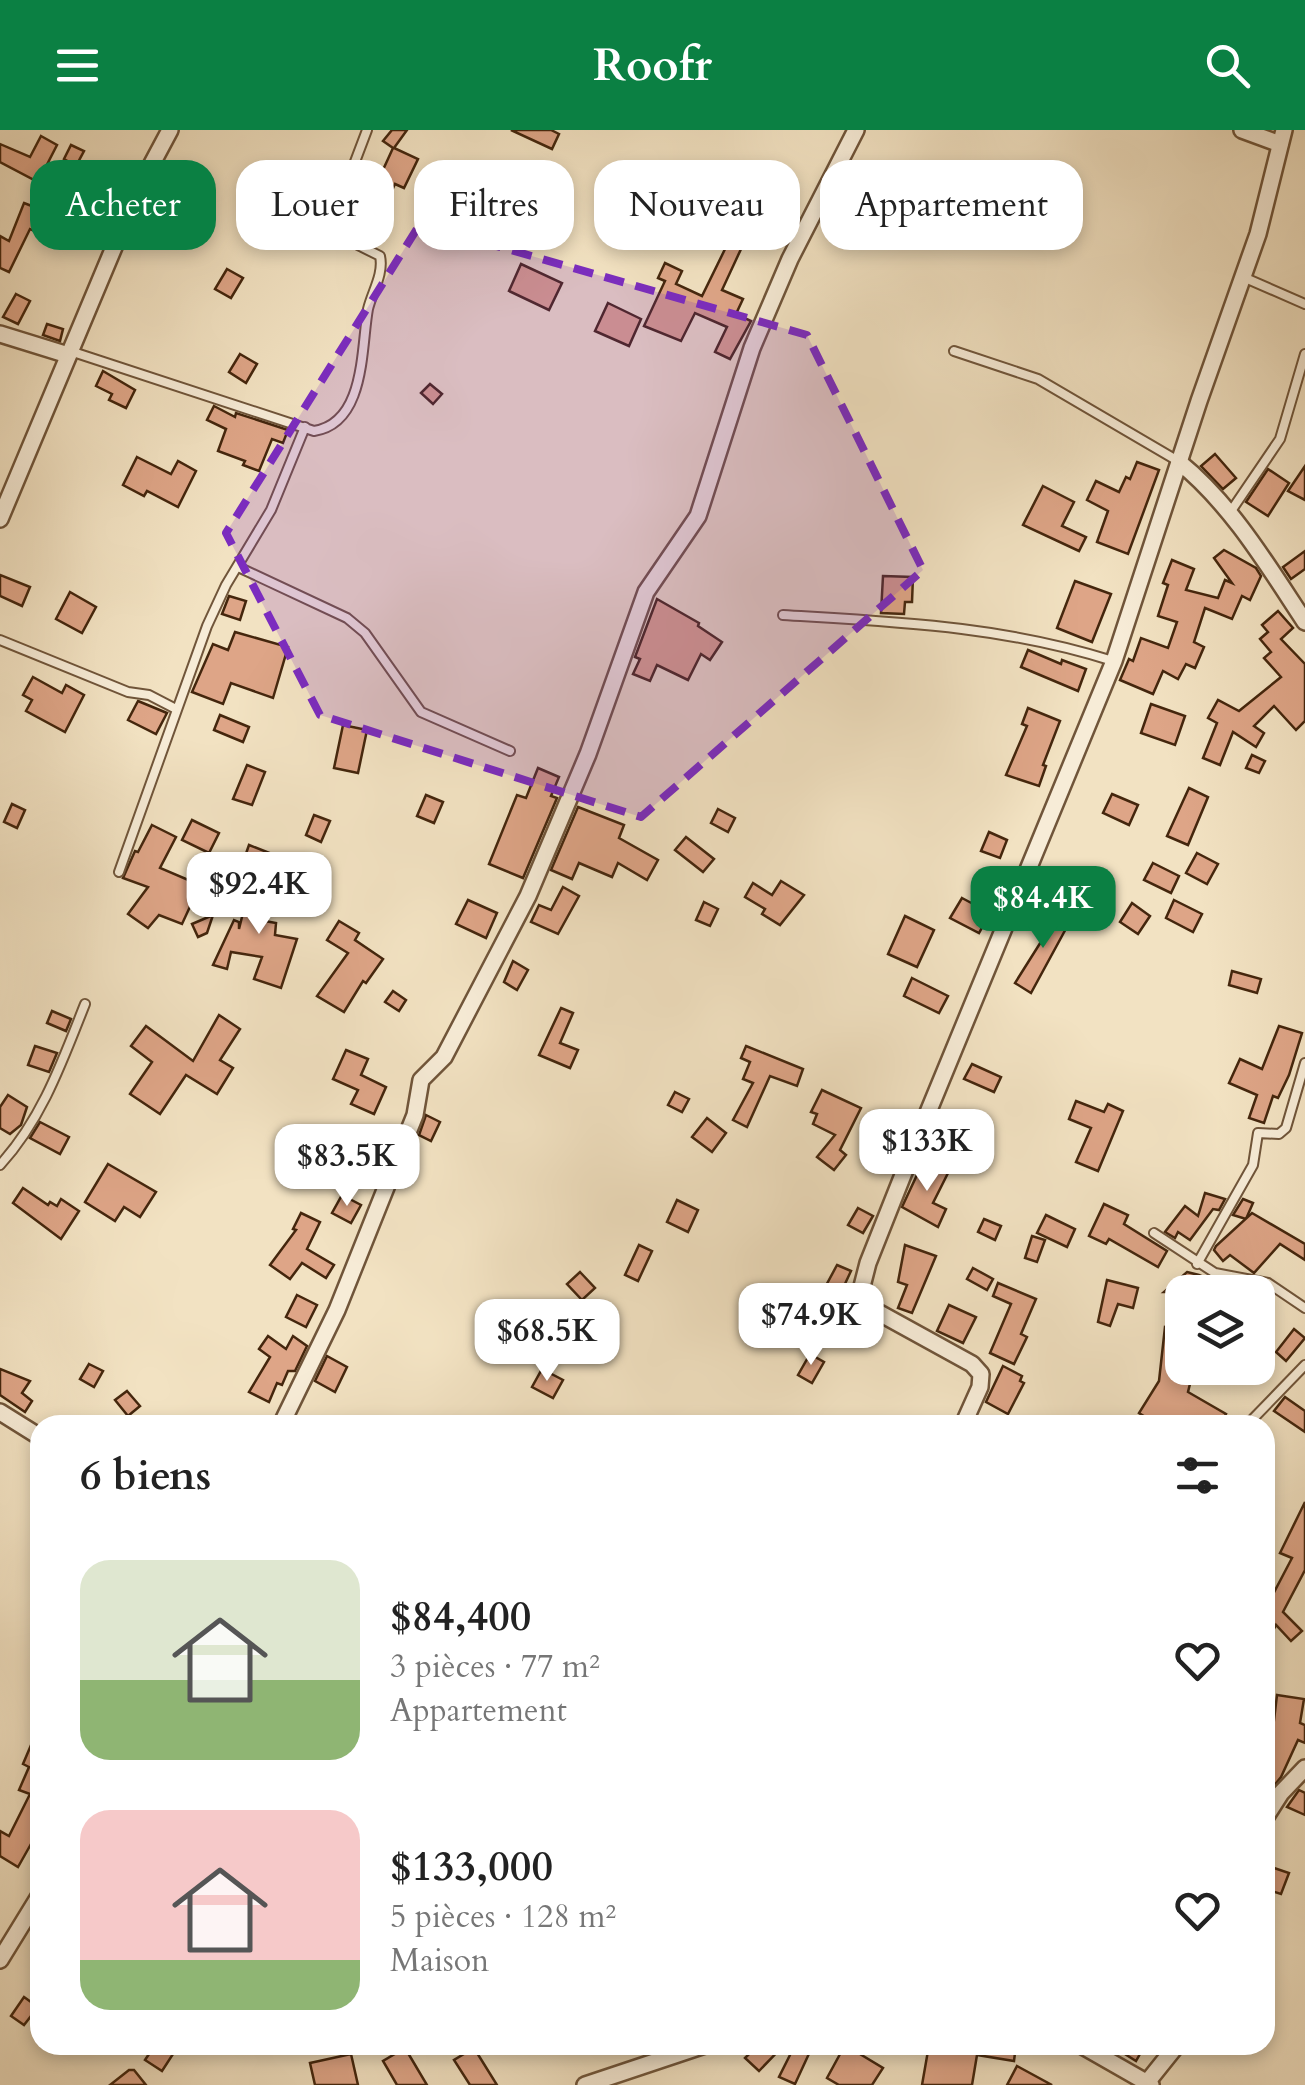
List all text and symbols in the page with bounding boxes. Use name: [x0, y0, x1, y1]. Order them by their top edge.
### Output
text: Roofr: [593, 35, 712, 96]
icon: menu: [50, 38, 105, 93]
icon: search: [1200, 38, 1255, 93]
chip: Acheter: [30, 160, 216, 250]
chip: Louer: [236, 160, 394, 250]
chip: Filtres: [414, 160, 574, 250]
chip: Nouveau: [594, 160, 800, 250]
chip: Appartement: [820, 160, 1083, 250]
pin: $92.4K: [178, 852, 340, 937]
text: $92.4K: [209, 862, 309, 906]
pin: $84.4K: [962, 866, 1124, 951]
text: $84.4K: [993, 876, 1093, 920]
pin: $133K: [857, 1109, 997, 1194]
text: $133K: [881, 1119, 973, 1163]
pin: $83.5K: [266, 1124, 428, 1209]
text: $83.5K: [297, 1134, 397, 1178]
map controls: [1165, 1275, 1275, 1385]
button: layers: [1165, 1275, 1275, 1385]
pin: $74.9K: [730, 1283, 892, 1368]
text: $74.9K: [761, 1293, 861, 1337]
pin: $68.5K: [466, 1299, 628, 1384]
text: $68.5K: [497, 1309, 597, 1353]
text: 6 biens: [80, 1447, 211, 1504]
icon: filters: [1170, 1448, 1225, 1503]
text: $84,400: [390, 1588, 531, 1645]
icon: home: [160, 1600, 280, 1720]
icon: heart: [1170, 1633, 1225, 1688]
text: 3 pièces · 77 m²: [390, 1645, 600, 1689]
text: Appartement: [390, 1689, 567, 1733]
text: $133,000: [390, 1838, 553, 1895]
icon: home: [160, 1850, 280, 1970]
icon: heart: [1170, 1883, 1225, 1938]
text: 5 pièces · 128 m²: [390, 1895, 616, 1939]
text: Maison: [390, 1939, 489, 1983]

